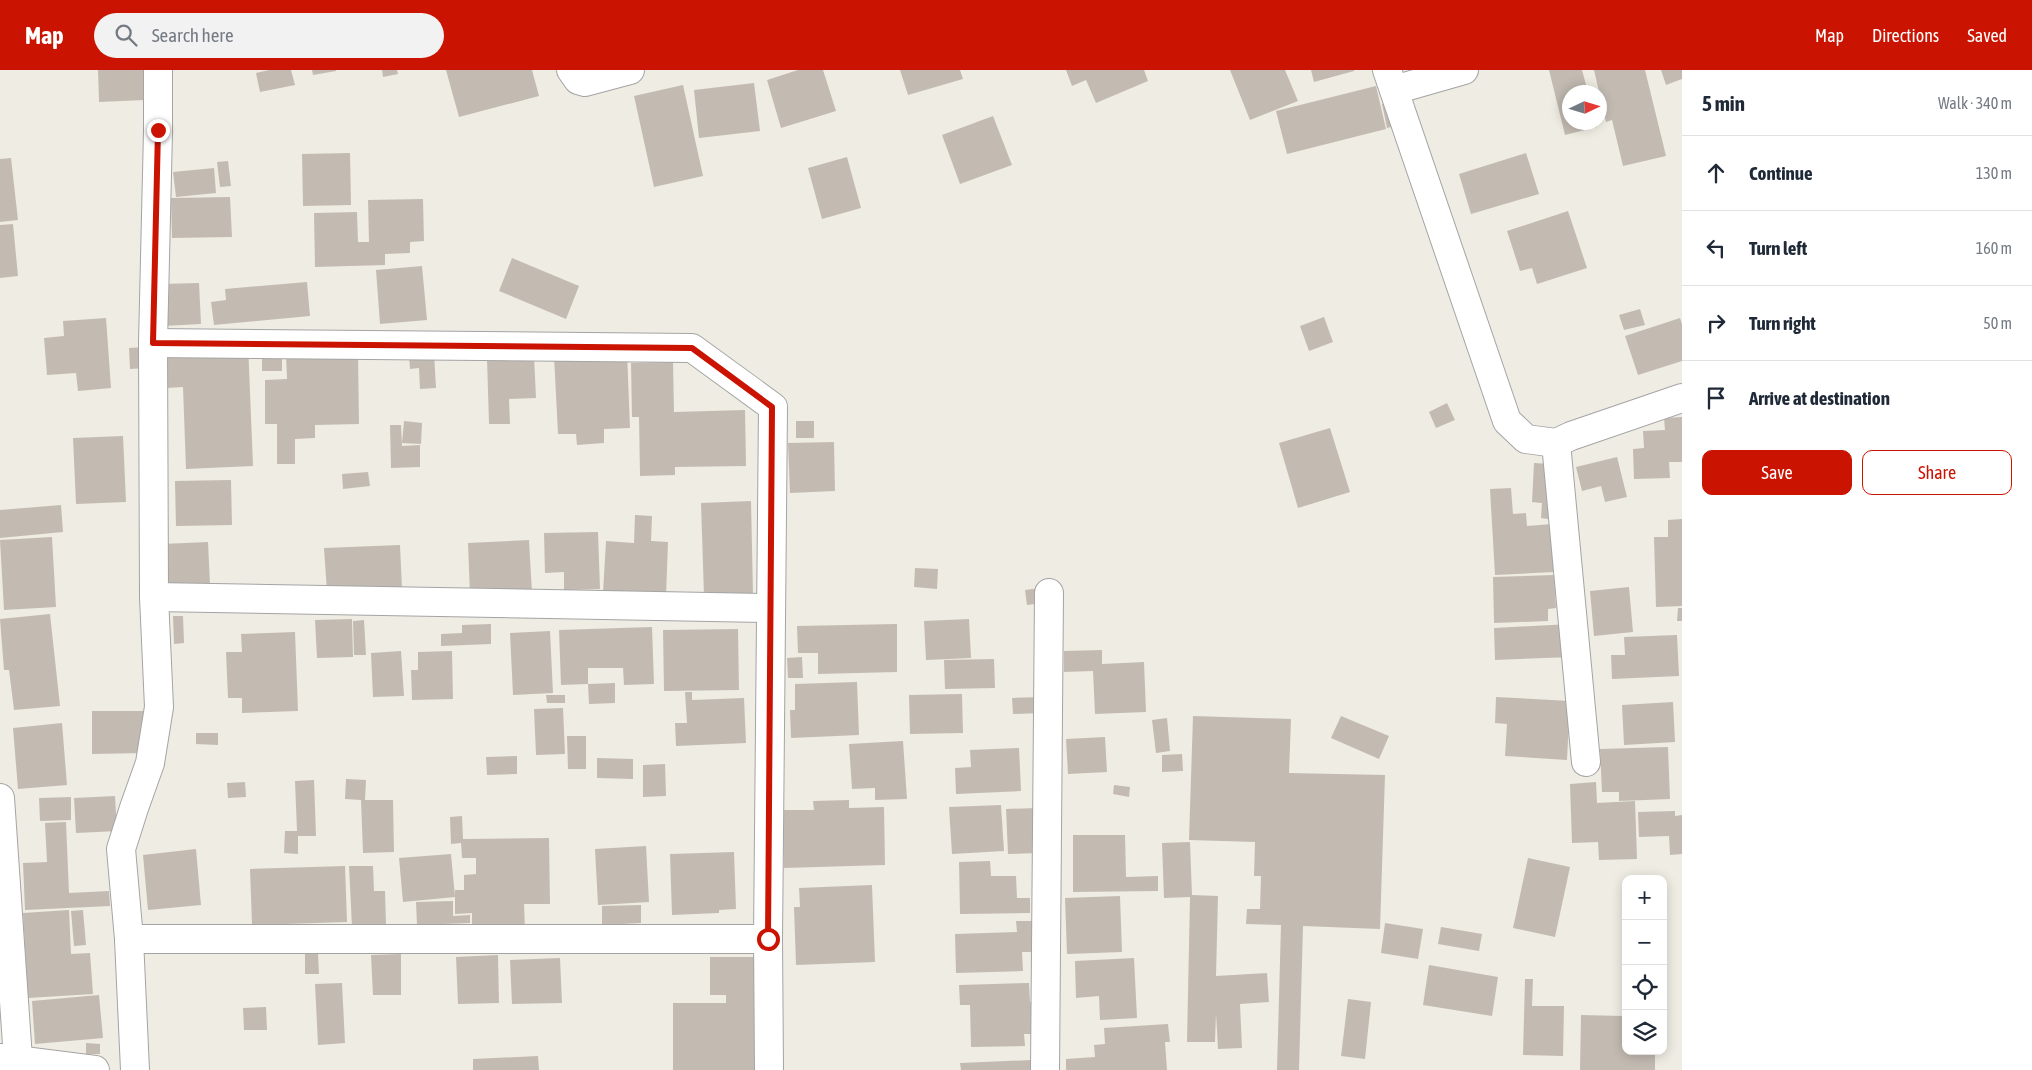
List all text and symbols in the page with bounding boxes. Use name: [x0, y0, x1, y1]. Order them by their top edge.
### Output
search box: [94, 13, 444, 58]
icon: search: [112, 21, 140, 49]
text: Map: [25, 22, 64, 49]
text: Search here: [152, 24, 234, 46]
text: Map: [1815, 25, 1844, 46]
text: Directions: [1872, 25, 1939, 46]
text: Saved: [1967, 25, 2007, 46]
north arrow: [1562, 85, 1607, 130]
text: 5 min: [1702, 91, 1745, 115]
text: Walk · 340 m: [1938, 94, 2012, 112]
route end: [147, 119, 170, 142]
icon: ahead: [1702, 159, 1730, 187]
text: Continue: [1749, 162, 1813, 184]
text: 130 m: [1976, 164, 2012, 182]
icon: left: [1702, 234, 1730, 262]
text: Turn left: [1749, 237, 1807, 259]
text: 160 m: [1976, 239, 2012, 257]
icon: right: [1702, 309, 1730, 337]
text: Turn right: [1749, 312, 1816, 334]
text: 50 m: [1983, 314, 2012, 332]
icon: arrive: [1702, 384, 1730, 412]
text: Arrive at destination: [1749, 387, 1890, 409]
button: Save: [1702, 450, 1852, 495]
button: Share: [1862, 450, 2012, 495]
map controls: [1622, 875, 1667, 1055]
button: +: [1622, 875, 1667, 920]
button: −: [1622, 920, 1667, 965]
route start: [757, 928, 780, 951]
button: locate: [1622, 965, 1667, 1010]
button: layers: [1622, 1010, 1667, 1055]

